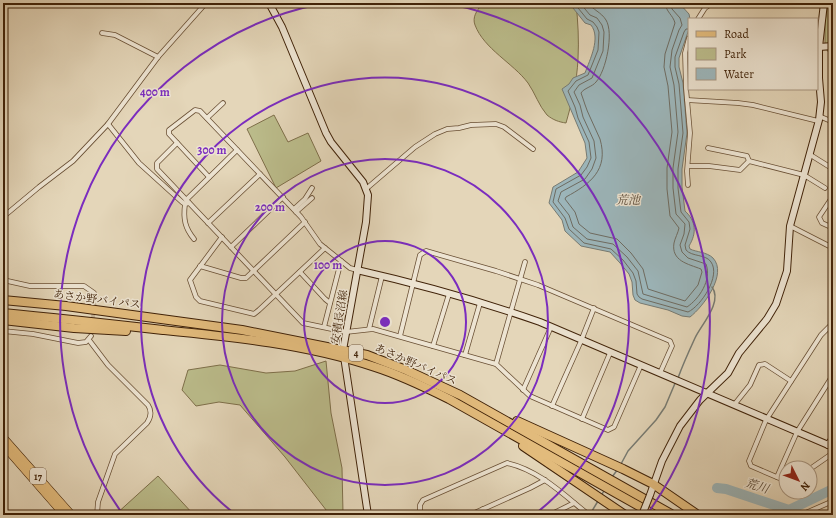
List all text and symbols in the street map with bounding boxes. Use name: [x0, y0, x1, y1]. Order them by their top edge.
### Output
legend: [688, 18, 818, 90]
text: Road: [724, 26, 750, 42]
text: Park: [724, 46, 747, 62]
text: Water: [723, 66, 754, 82]
text: 400 m: [140, 84, 170, 100]
text: 300 m: [197, 142, 227, 158]
water label: 荒池: [616, 192, 642, 208]
text: 200 m: [255, 199, 285, 215]
text: 100 m: [314, 257, 342, 273]
street label: あさか野バイパス: [52, 287, 141, 312]
street label: 安積長沼線: [328, 289, 351, 345]
centre of rings: [378, 315, 392, 329]
street label: あさか野バイパス: [372, 340, 459, 389]
road number: 4: [349, 345, 363, 361]
north arrow: [778, 460, 818, 500]
road number: 17: [30, 468, 46, 484]
water label: 荒川: [743, 475, 773, 498]
text: N: [797, 478, 813, 494]

